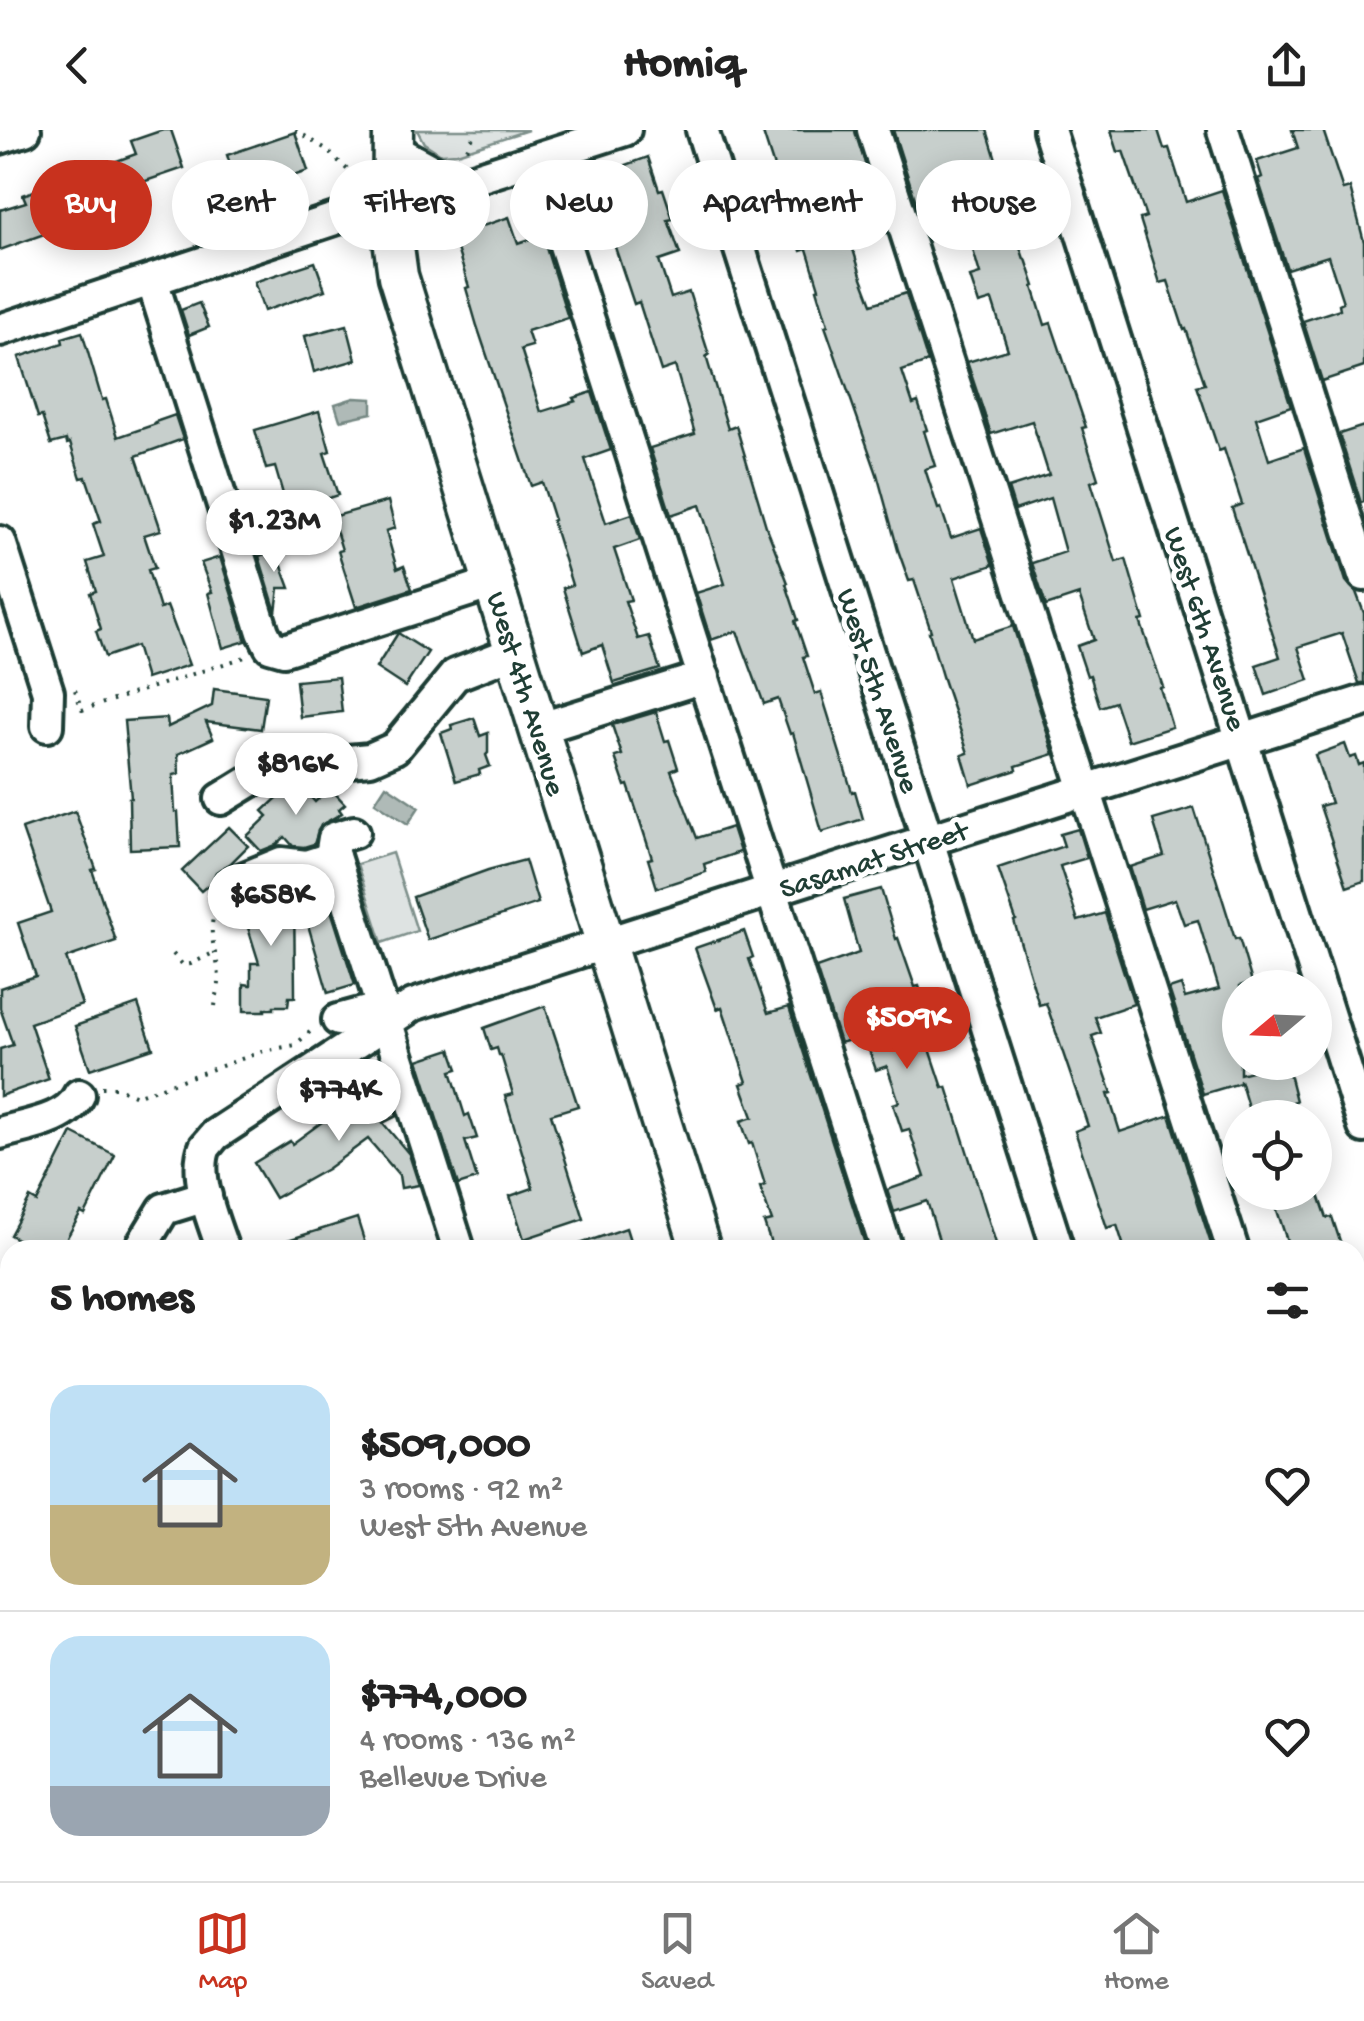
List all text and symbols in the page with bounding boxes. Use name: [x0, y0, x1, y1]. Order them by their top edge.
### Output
icon: back: [50, 38, 105, 93]
icon: share: [1259, 38, 1314, 93]
text: Homiq: [623, 39, 741, 92]
chip: Buy: [30, 160, 152, 250]
chip: Rent: [172, 160, 309, 250]
chip: Filters: [329, 160, 490, 250]
chip: New: [510, 160, 648, 250]
chip: Apartment: [668, 160, 896, 250]
chip: House: [916, 160, 1071, 250]
pin: $1.23M: [193, 490, 355, 575]
text: $1.23M: [228, 503, 320, 541]
street label: West 6th Avenue: [1153, 523, 1252, 736]
street label: West 5th Avenue: [826, 585, 925, 799]
street label: West 4th Avenue: [476, 588, 571, 801]
pin: $816K: [226, 733, 366, 818]
text: $816K: [257, 746, 335, 784]
street label: Sasamat Street: [776, 815, 975, 909]
pin: $658K: [201, 864, 341, 949]
text: $658K: [230, 877, 312, 915]
north arrow: [1222, 970, 1332, 1080]
map controls: [1222, 970, 1332, 1210]
pin: $509K: [837, 987, 977, 1072]
text: $509K: [865, 1000, 949, 1038]
pin: $774K: [269, 1059, 409, 1144]
text: $774K: [299, 1072, 379, 1110]
button: locate: [1222, 1100, 1332, 1210]
icon: filters: [1260, 1273, 1315, 1328]
text: 5 homes: [50, 1276, 193, 1325]
text: $509,000: [360, 1423, 531, 1472]
icon: home: [130, 1425, 250, 1545]
icon: heart: [1260, 1458, 1315, 1513]
text: 3 rooms · 92 m²: [360, 1472, 563, 1510]
text: West 5th Avenue: [360, 1510, 587, 1548]
text: $774,000: [360, 1674, 527, 1723]
icon: home: [130, 1676, 250, 1796]
icon: heart: [1260, 1709, 1315, 1764]
text: 4 rooms · 136 m²: [360, 1723, 576, 1761]
text: Bellevue Drive: [360, 1761, 546, 1799]
tab: Map: [195, 1906, 250, 1999]
tab: Saved: [641, 1906, 713, 1999]
tab: Home: [1104, 1906, 1169, 1999]

